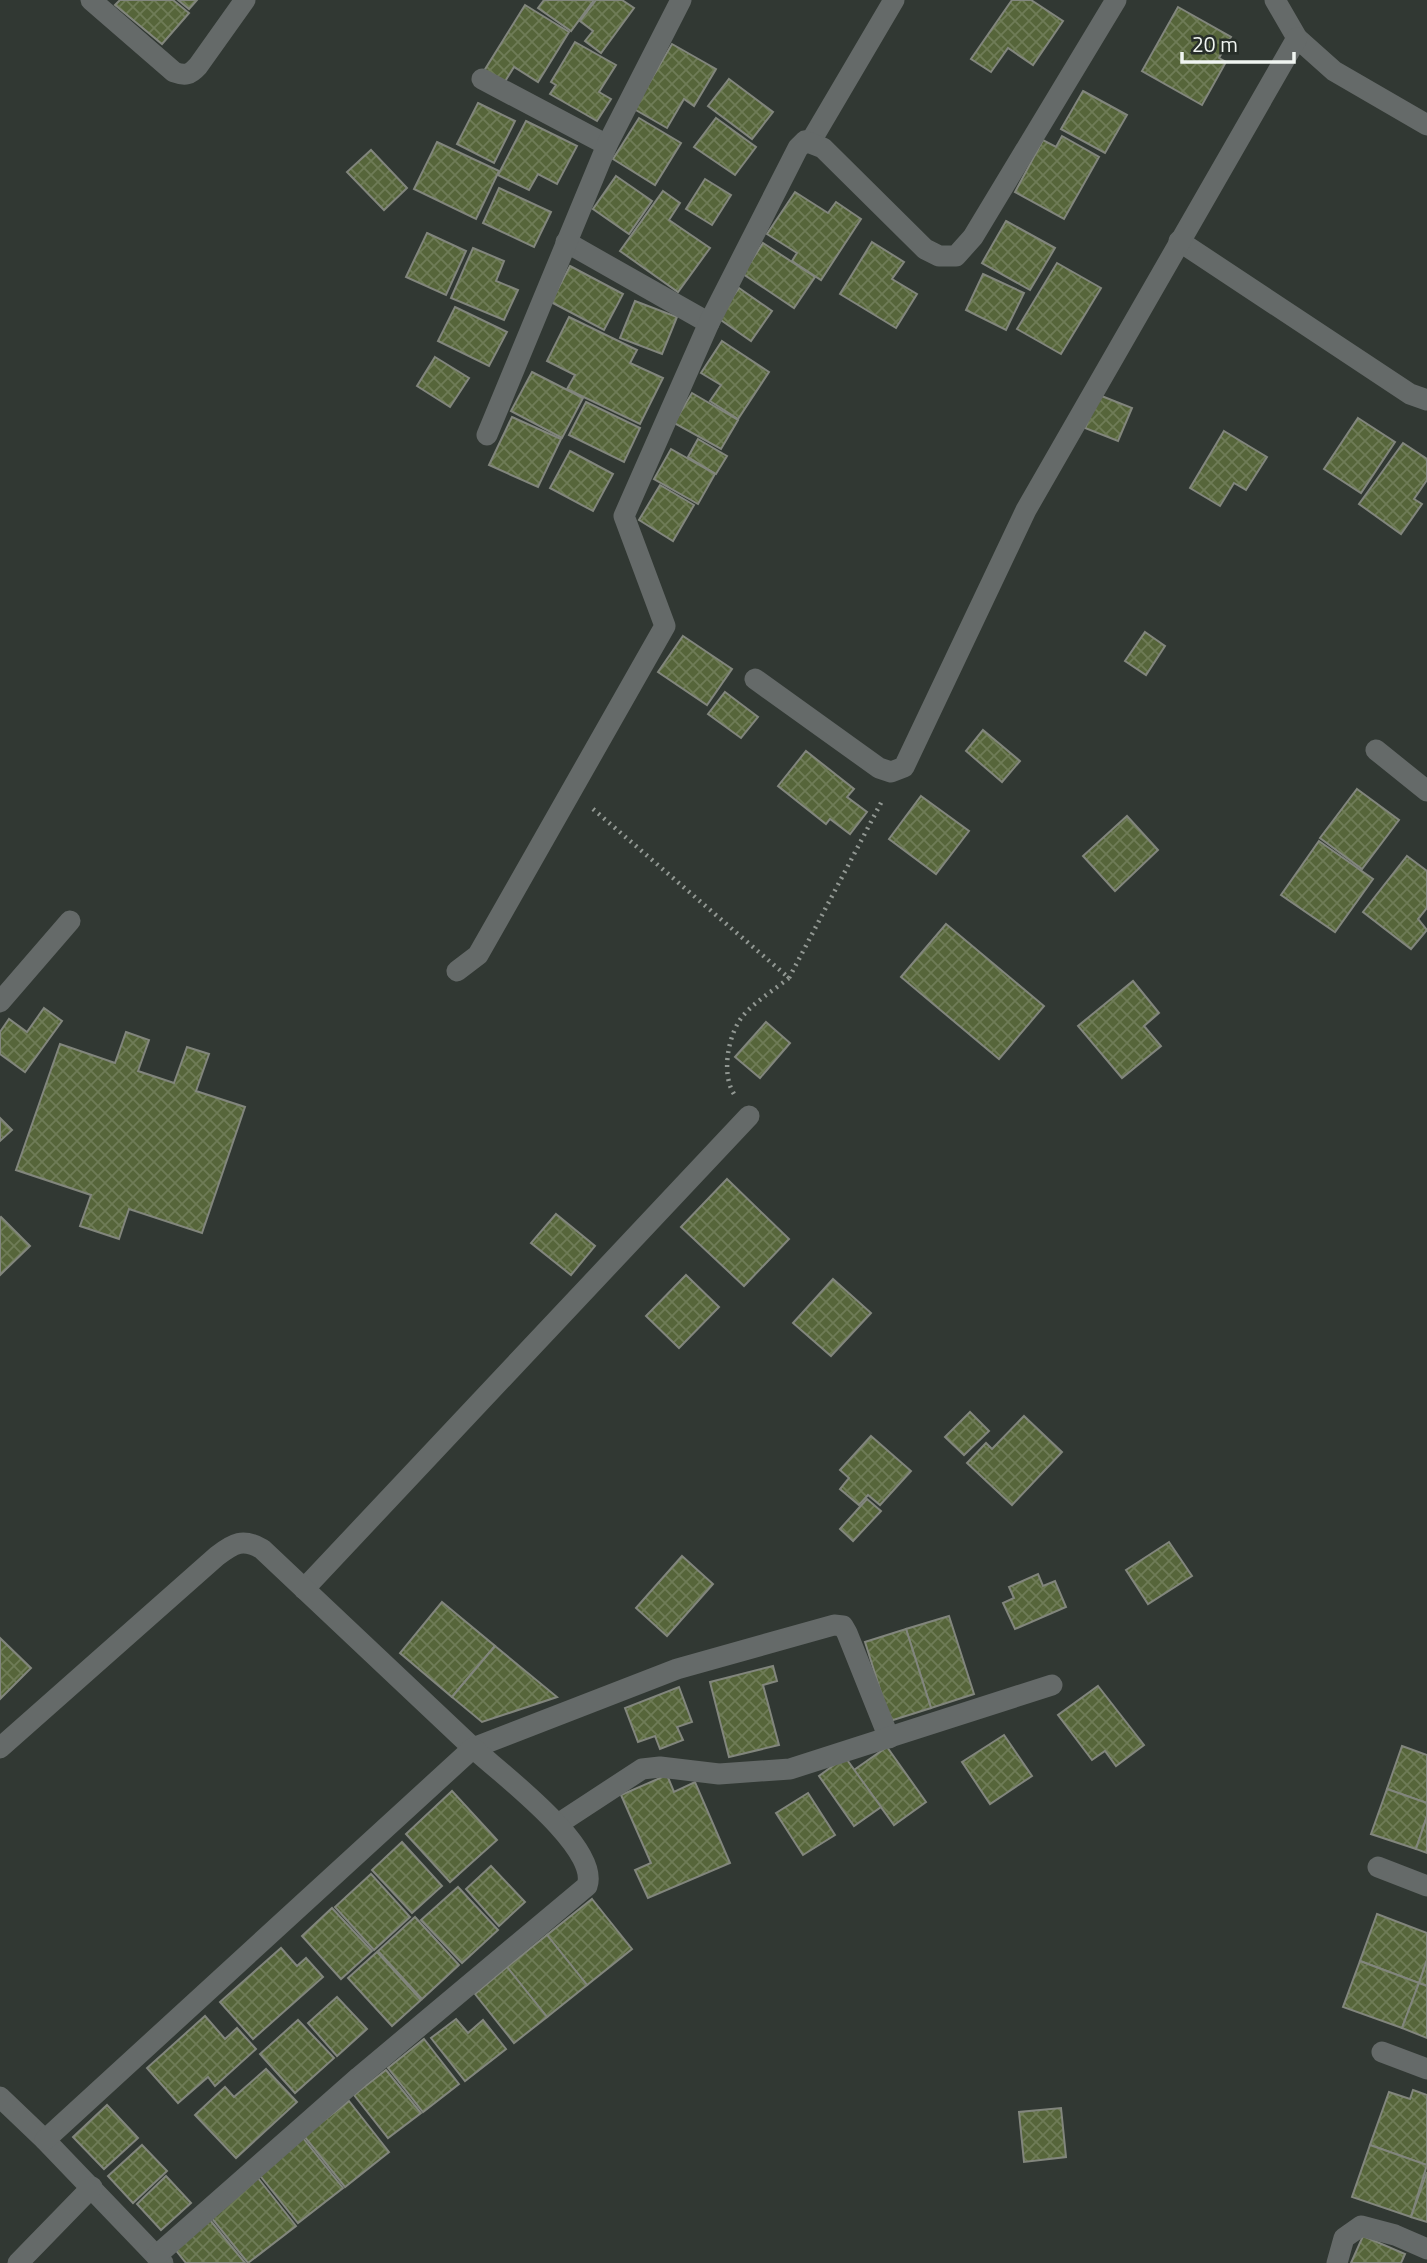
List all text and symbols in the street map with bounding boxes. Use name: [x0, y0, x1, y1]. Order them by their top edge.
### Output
scale bar: [1182, 21, 1294, 65]
text: 20 m: [1192, 28, 1238, 60]

